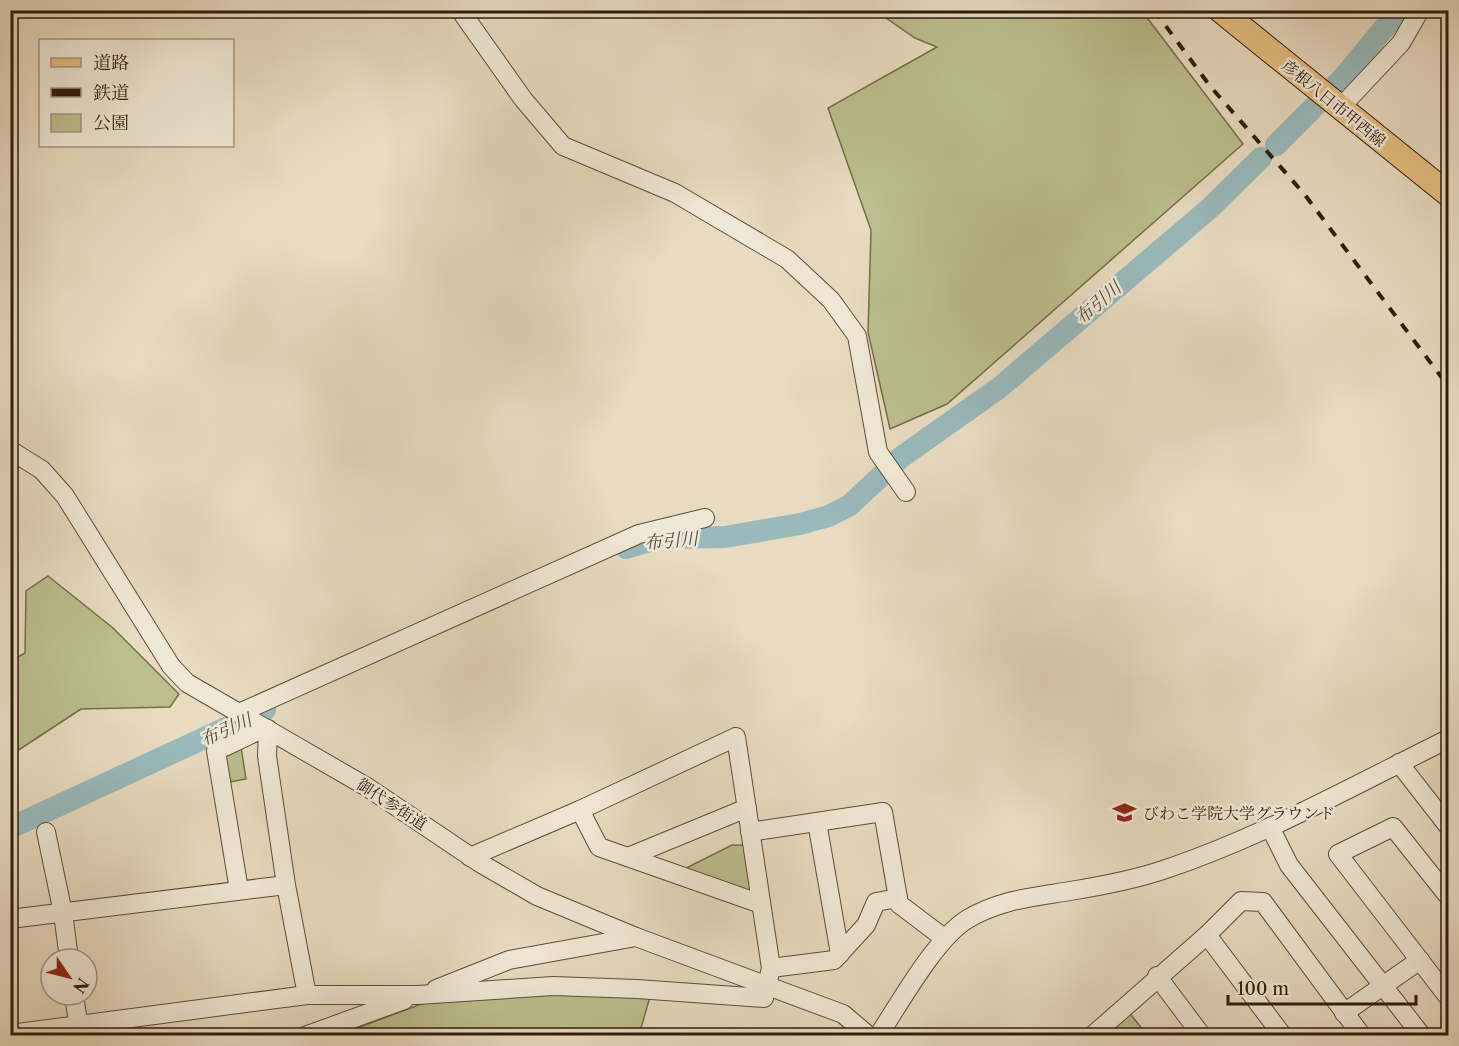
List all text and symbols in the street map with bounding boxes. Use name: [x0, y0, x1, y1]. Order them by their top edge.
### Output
legend: [39, 39, 234, 147]
text: 道路: [93, 52, 129, 74]
street label: 彦根八日市甲西線: [1278, 55, 1390, 151]
text: 鉄道: [93, 82, 129, 104]
text: 公園: [93, 112, 129, 134]
water label: 布引川: [1070, 276, 1127, 329]
water label: 布引川: [643, 528, 701, 554]
water label: 布引川: [197, 708, 257, 751]
street label: 御代参街道: [353, 774, 431, 834]
school or university icon: びわこ学院大学グラウンド: [1112, 800, 1138, 826]
place label: びわこ学院大学グラウンド: [1143, 803, 1335, 823]
north arrow: [39, 947, 99, 1007]
scale bar: [1228, 968, 1416, 1006]
text: N: [69, 974, 93, 997]
text: 100 m: [1237, 978, 1289, 1000]

